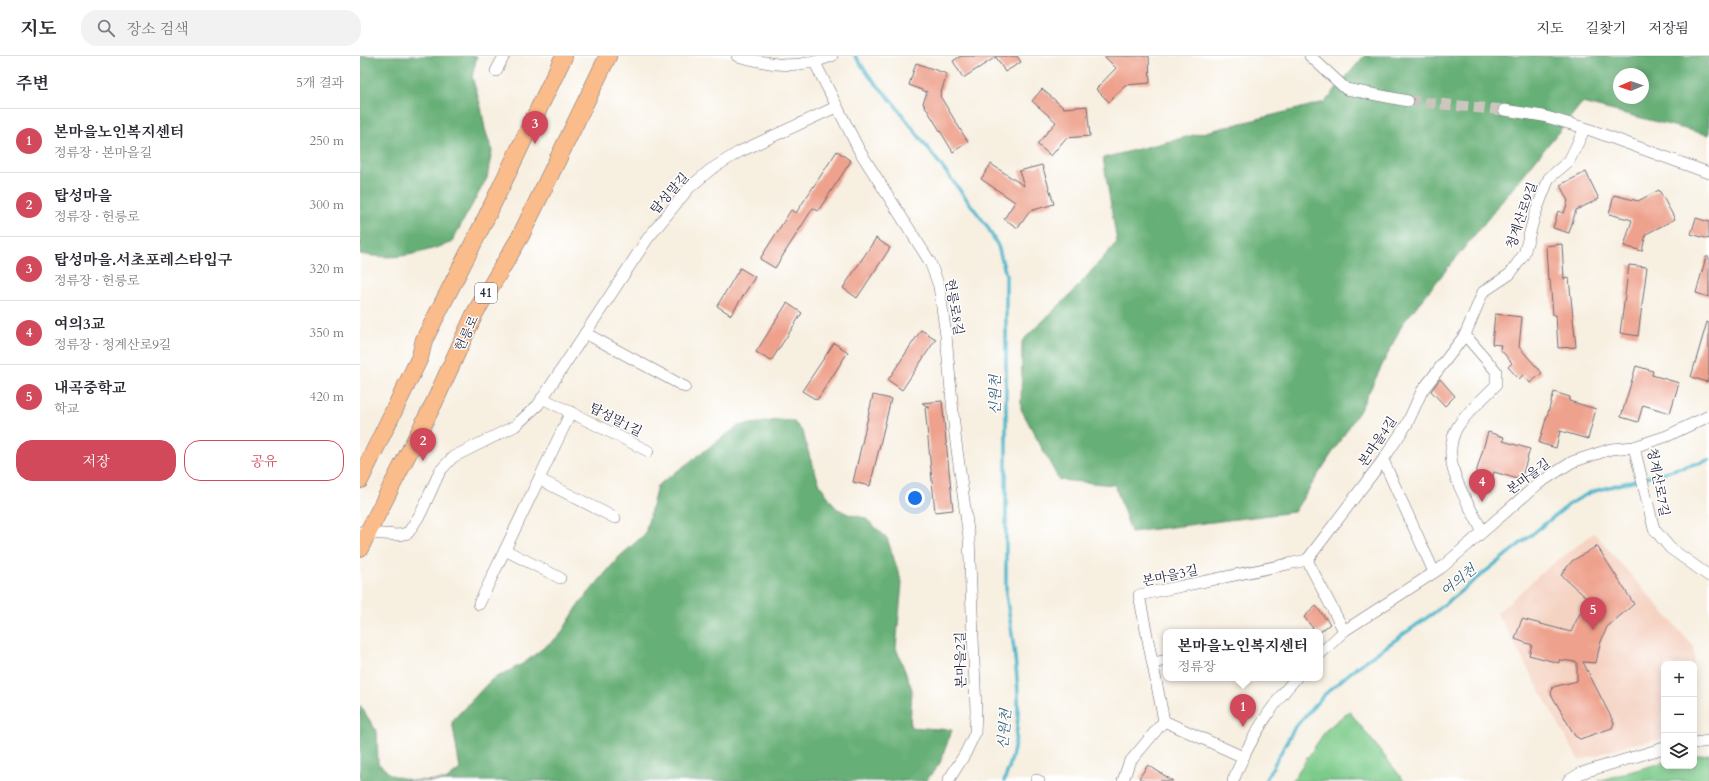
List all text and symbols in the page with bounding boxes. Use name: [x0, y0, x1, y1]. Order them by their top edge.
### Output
search box: [81, 10, 361, 46]
text: 지도: [20, 16, 57, 42]
icon: search: [95, 17, 117, 39]
text: 장소 검색: [127, 19, 189, 39]
text: 지도: [1537, 19, 1564, 38]
text: 길찾기: [1586, 19, 1626, 38]
text: 저장됨: [1648, 19, 1689, 38]
north arrow: [1613, 68, 1649, 104]
text: 주변: [16, 72, 49, 95]
text: 5개 결과: [296, 74, 344, 92]
pin: 3: [522, 111, 548, 144]
text: 본마을노인복지센터: [54, 122, 184, 142]
text: 1: [26, 132, 32, 150]
text: 250 m: [310, 132, 344, 150]
text: 정류장 · 본마을길: [54, 144, 152, 162]
street label: 탑성말길: [646, 169, 693, 218]
street label: 청계산로9길: [1502, 180, 1542, 251]
text: 탑성마을: [54, 186, 112, 206]
text: 2: [26, 196, 32, 214]
text: 300 m: [310, 196, 344, 214]
text: 정류장 · 헌릉로: [54, 208, 140, 226]
text: 탑성마을.서초포레스타입구: [54, 250, 232, 270]
text: 3: [26, 260, 32, 278]
text: 320 m: [310, 260, 344, 278]
text: 정류장 · 헌릉로: [54, 272, 140, 290]
street label: 헌릉로8길: [940, 278, 968, 337]
road number: 41: [475, 283, 497, 303]
street label: 헌릉로: [451, 312, 483, 354]
text: 여의3교: [54, 314, 105, 334]
text: 4: [26, 324, 32, 342]
text: 350 m: [310, 324, 344, 342]
text: 정류장 · 청계산로9길: [54, 336, 171, 354]
water label: 신원천: [986, 373, 1005, 415]
text: 내곡중학교: [54, 378, 126, 398]
text: 5: [26, 388, 32, 406]
text: 420 m: [310, 388, 344, 406]
street label: 탑성말1길: [586, 399, 645, 441]
text: 학교: [54, 400, 79, 418]
street label: 본마을4길: [1354, 413, 1401, 470]
pin: 2: [410, 428, 436, 461]
button: 저장: [16, 440, 176, 481]
button: 공유: [184, 440, 344, 481]
street label: 청계산로7길: [1643, 446, 1673, 518]
street label: 본마을길: [1503, 454, 1554, 499]
pin: 4: [1469, 469, 1495, 502]
your location: [905, 488, 925, 508]
water label: 여의천: [1437, 559, 1481, 601]
street label: 본마을3길: [1141, 561, 1200, 591]
pin: 5: [1580, 597, 1606, 630]
popup: [1163, 629, 1323, 681]
street label: 본마을2길: [952, 631, 970, 689]
text: 본마을노인복지센터: [1178, 636, 1308, 656]
text: 정류장: [1178, 658, 1215, 676]
map controls: [1661, 661, 1697, 769]
button: +: [1661, 661, 1697, 697]
pin: 1: [1230, 694, 1256, 727]
button: −: [1661, 697, 1697, 733]
water label: 신원천: [993, 707, 1016, 750]
button: layers: [1661, 733, 1697, 769]

